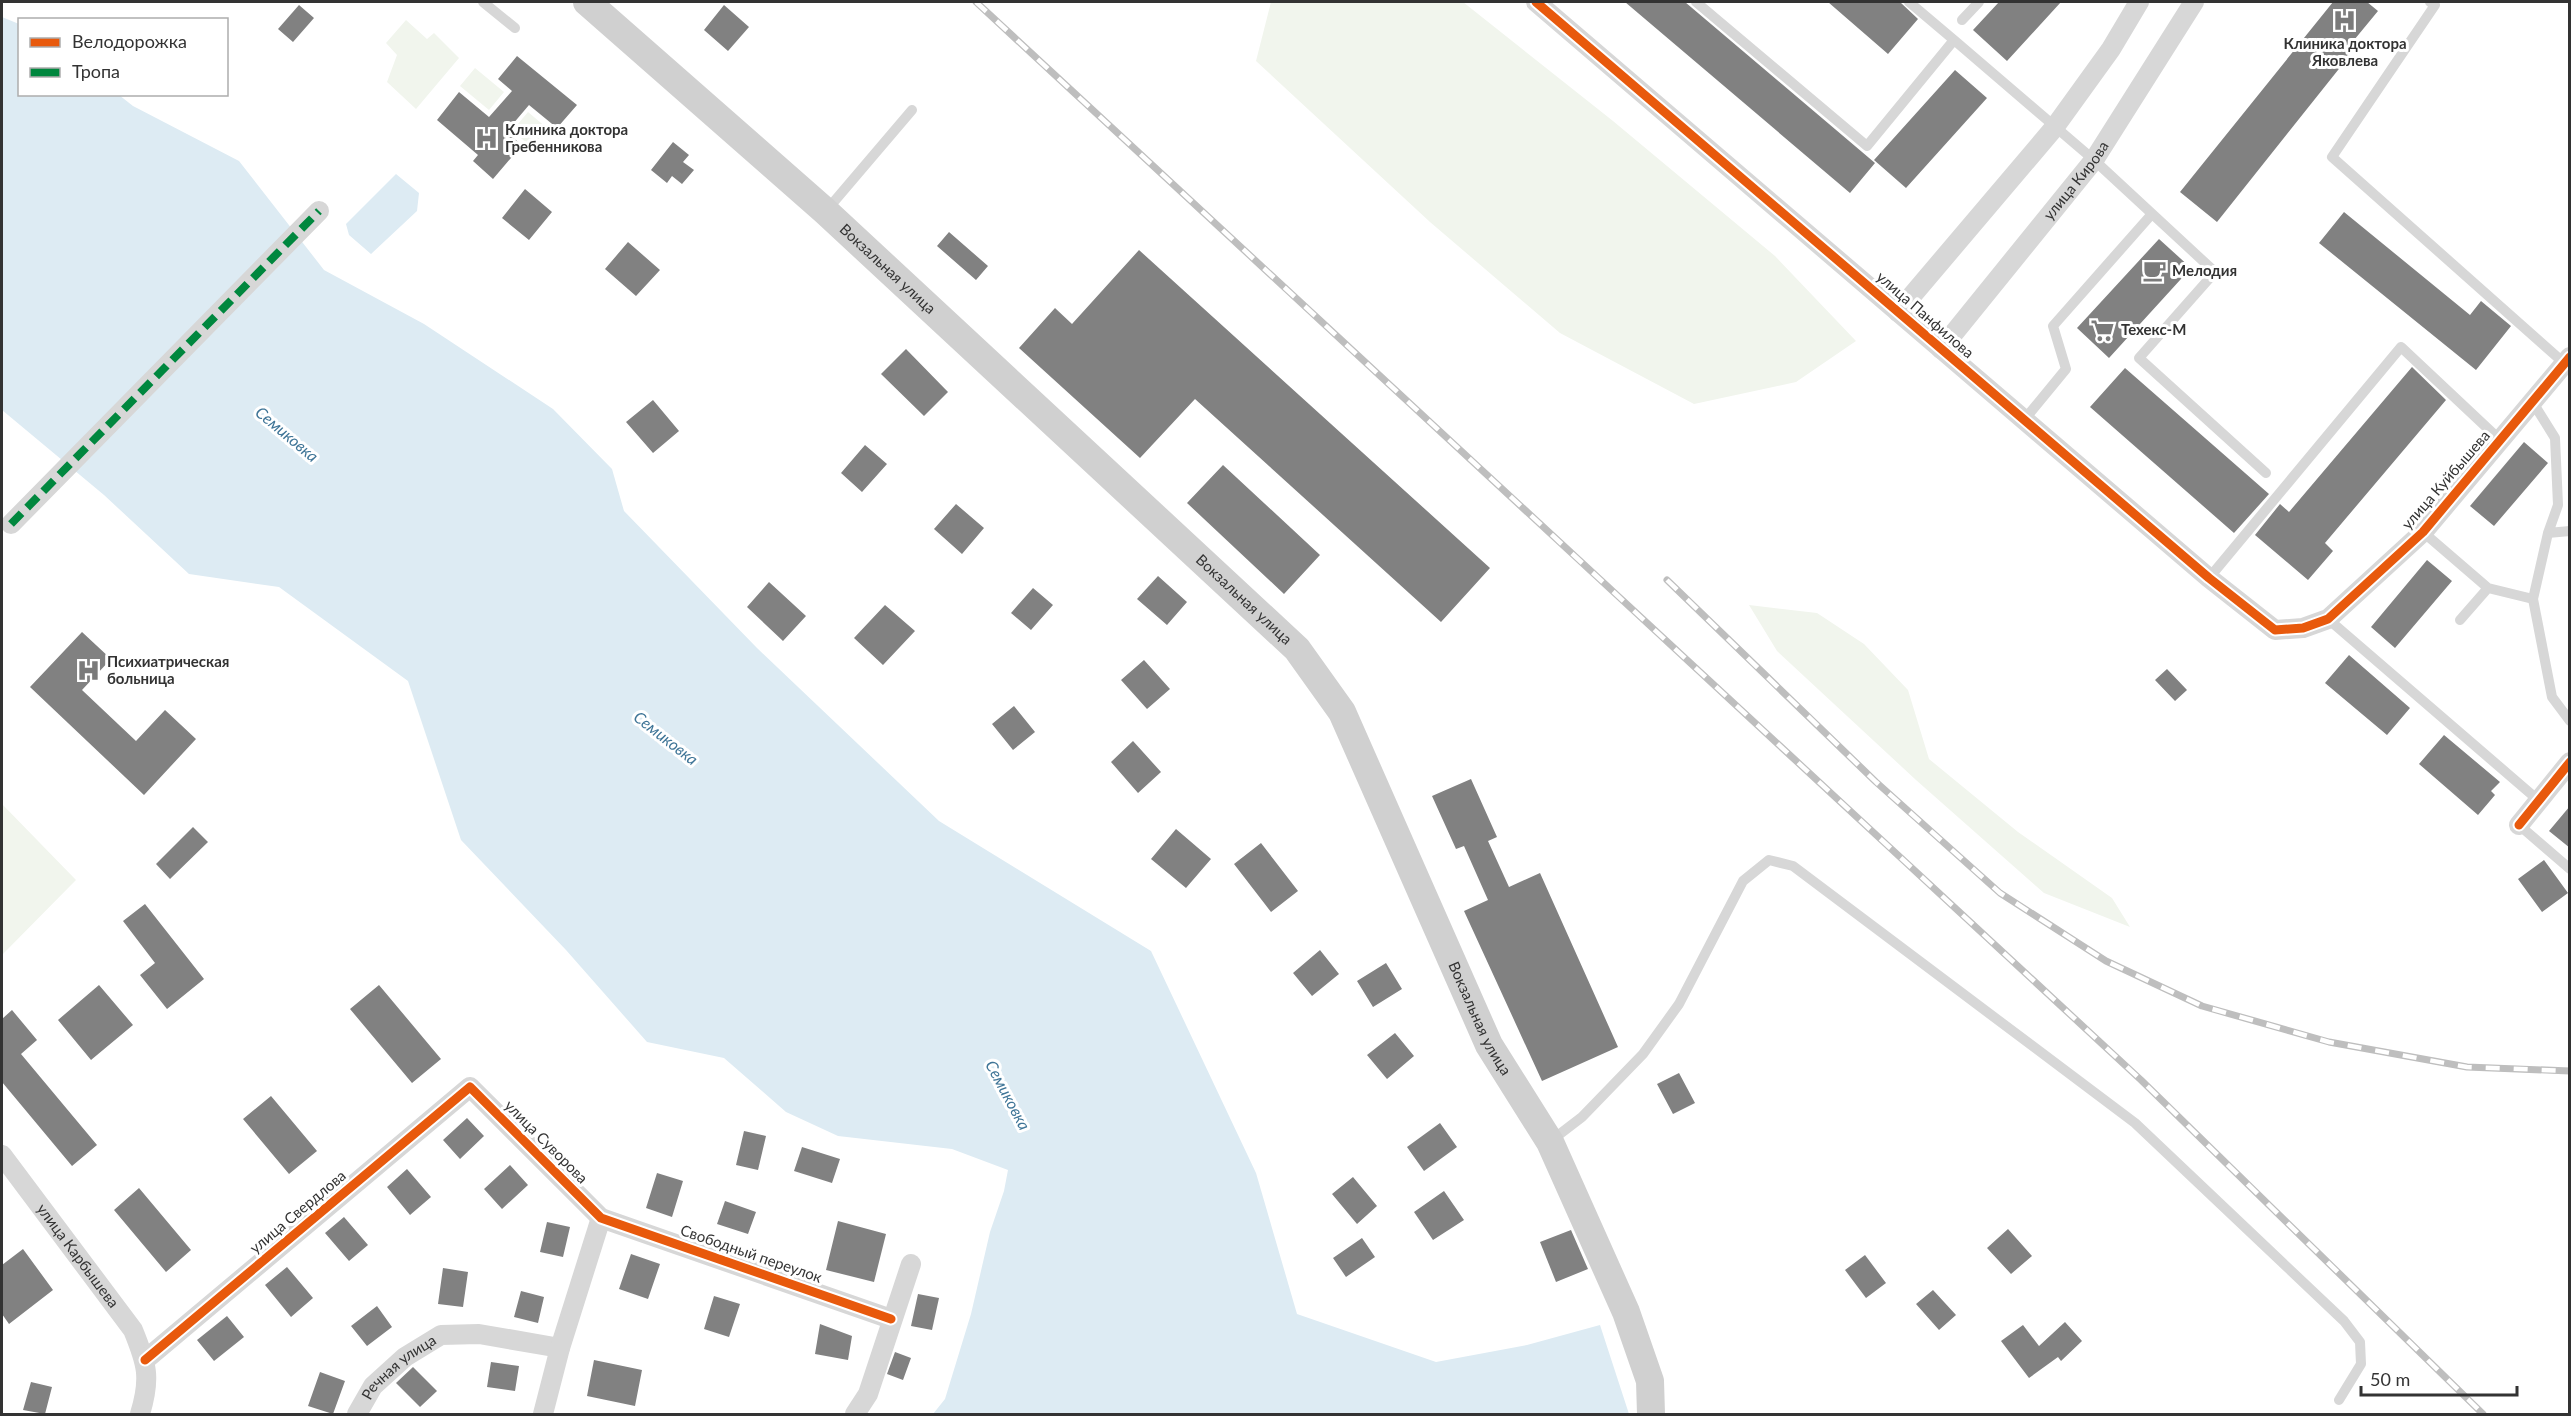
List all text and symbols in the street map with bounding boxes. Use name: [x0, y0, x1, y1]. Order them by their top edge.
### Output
hospital icon: Клиника доктора Яковлева: [2332, 7, 2358, 33]
legend: [18, 18, 228, 96]
text: Велодорожка: [72, 30, 187, 52]
place label: Клиника доктора Яковлева: [2283, 34, 2407, 69]
text: Тропа: [72, 60, 120, 82]
place label: Клиника доктора Гребенникова: [505, 120, 628, 155]
hospital icon: Клиника доктора Гребенникова: [474, 126, 500, 152]
street label: улица Кирова: [2039, 137, 2112, 223]
street label: Вокзальная улица: [837, 219, 940, 317]
cafe icon: Мелодия: [2141, 258, 2167, 284]
place label: Мелодия: [2172, 261, 2237, 279]
street label: улица Панфилова: [1873, 267, 1978, 361]
supermarket icon: Техекс-М: [2090, 317, 2116, 343]
place label: Техекс-М: [2121, 320, 2186, 338]
water label: Семиковка: [252, 402, 323, 465]
street label: улица Куйбышева: [2397, 426, 2493, 533]
street label: Вокзальная улица: [1193, 550, 1296, 648]
place label: Психиатрическая больница: [107, 652, 229, 687]
hospital icon: Психиатрическая больница: [76, 658, 102, 684]
water label: Семиковка: [631, 707, 702, 768]
street label: Вокзальная улица: [1445, 958, 1516, 1078]
water label: Семиковка: [982, 1057, 1035, 1133]
street label: улица Суворова: [501, 1096, 592, 1187]
street label: улица Свердлова: [246, 1166, 349, 1257]
street label: улица Карбышева: [34, 1200, 123, 1311]
street label: Свободный переулок: [678, 1220, 825, 1286]
street label: Речная улица: [357, 1330, 439, 1403]
scale bar: [2361, 1359, 2517, 1397]
text: 50 m: [2370, 1368, 2410, 1390]

